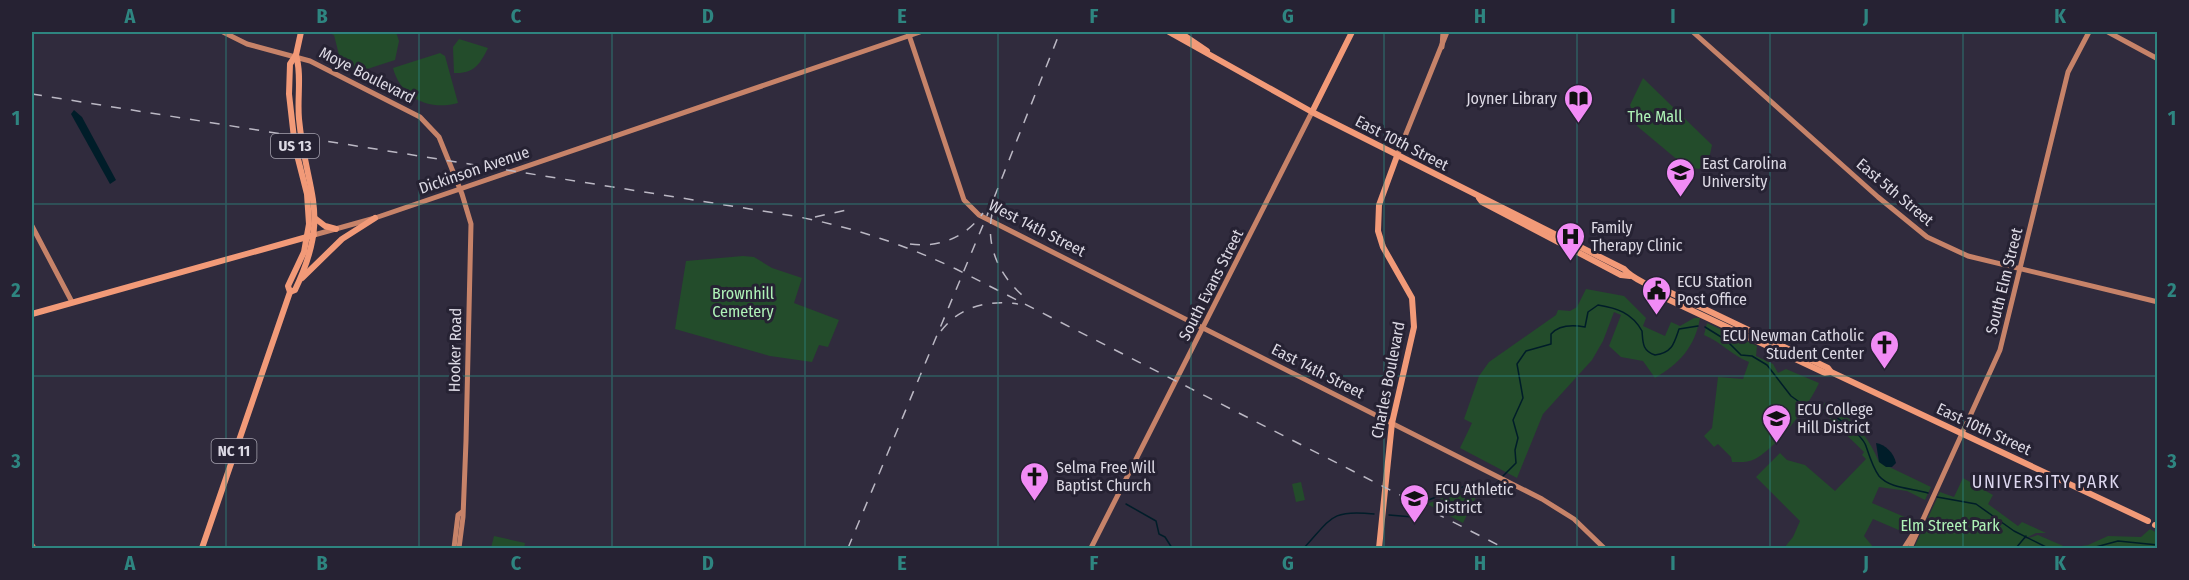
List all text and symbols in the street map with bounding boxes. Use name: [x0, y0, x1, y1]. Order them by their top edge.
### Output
text: A: [124, 4, 137, 28]
text: B: [316, 4, 328, 28]
text: C: [511, 4, 522, 28]
text: D: [702, 4, 714, 28]
text: E: [897, 4, 907, 28]
text: F: [1090, 4, 1099, 28]
text: G: [1282, 4, 1294, 28]
text: H: [1474, 4, 1486, 28]
text: I: [1670, 4, 1676, 28]
text: J: [1862, 4, 1869, 28]
text: K: [2054, 4, 2066, 28]
street label: Moye Boulevard: [316, 43, 418, 107]
library icon: Joyner Library: [1562, 82, 1594, 124]
place label: Joyner Library: [1466, 89, 1558, 108]
text: 1: [12, 106, 20, 130]
text: 1: [2168, 106, 2176, 130]
park label: The Mall: [1627, 107, 1683, 126]
street label: East 10th Street: [1352, 111, 1453, 175]
road number: US 13: [271, 134, 319, 158]
street label: Dickinson Avenue: [416, 142, 532, 198]
place label: East Carolina University: [1702, 154, 1787, 191]
street label: East 5th Street: [1853, 154, 1938, 230]
school or university icon: East Carolina University: [1665, 156, 1697, 198]
street label: West 14th Street: [985, 195, 1089, 261]
place label: Family Therapy Clinic: [1591, 218, 1683, 255]
hospital icon: Family Therapy Clinic: [1554, 220, 1586, 262]
street label: South Evans Street: [1175, 225, 1248, 344]
street label: South Elm Street: [1982, 225, 2027, 336]
place label: ECU Station Post Office: [1677, 272, 1752, 309]
public building icon: ECU Station Post Office: [1640, 274, 1672, 316]
text: 2: [10, 278, 21, 302]
text: 2: [2166, 278, 2177, 302]
park label: Brownhill Cemetery: [712, 284, 775, 321]
street label: Hooker Road: [445, 308, 465, 392]
street label: Charles Boulevard: [1367, 320, 1409, 440]
place label: ECU Newman Catholic Student Center: [1722, 326, 1864, 363]
church icon: ECU Newman Catholic Student Center: [1869, 328, 1901, 370]
street label: East 14th Street: [1268, 339, 1368, 403]
street label: East 10th Street: [1934, 399, 2035, 460]
place label: ECU College Hill District: [1797, 400, 1873, 437]
school or university icon: ECU College Hill District: [1760, 402, 1792, 444]
road number: NC 11: [212, 439, 256, 463]
text: 3: [10, 449, 21, 473]
text: 3: [2166, 449, 2177, 473]
place label: Selma Free Will Baptist Church: [1056, 458, 1156, 495]
church icon: Selma Free Will Baptist Church: [1019, 460, 1051, 502]
district label: UNIVERSITY PARK: [1972, 471, 2120, 493]
place label: ECU Athletic District: [1435, 480, 1514, 517]
school or university icon: ECU Athletic District: [1398, 482, 1430, 524]
park label: Elm Street Park: [1900, 516, 2000, 535]
text: A: [124, 551, 137, 575]
text: B: [316, 551, 328, 575]
text: C: [511, 551, 522, 575]
text: D: [702, 551, 714, 575]
text: E: [897, 551, 907, 575]
text: F: [1090, 551, 1099, 575]
text: G: [1282, 551, 1294, 575]
text: H: [1474, 551, 1486, 575]
text: I: [1670, 551, 1676, 575]
text: J: [1862, 551, 1869, 575]
text: K: [2054, 551, 2066, 575]

